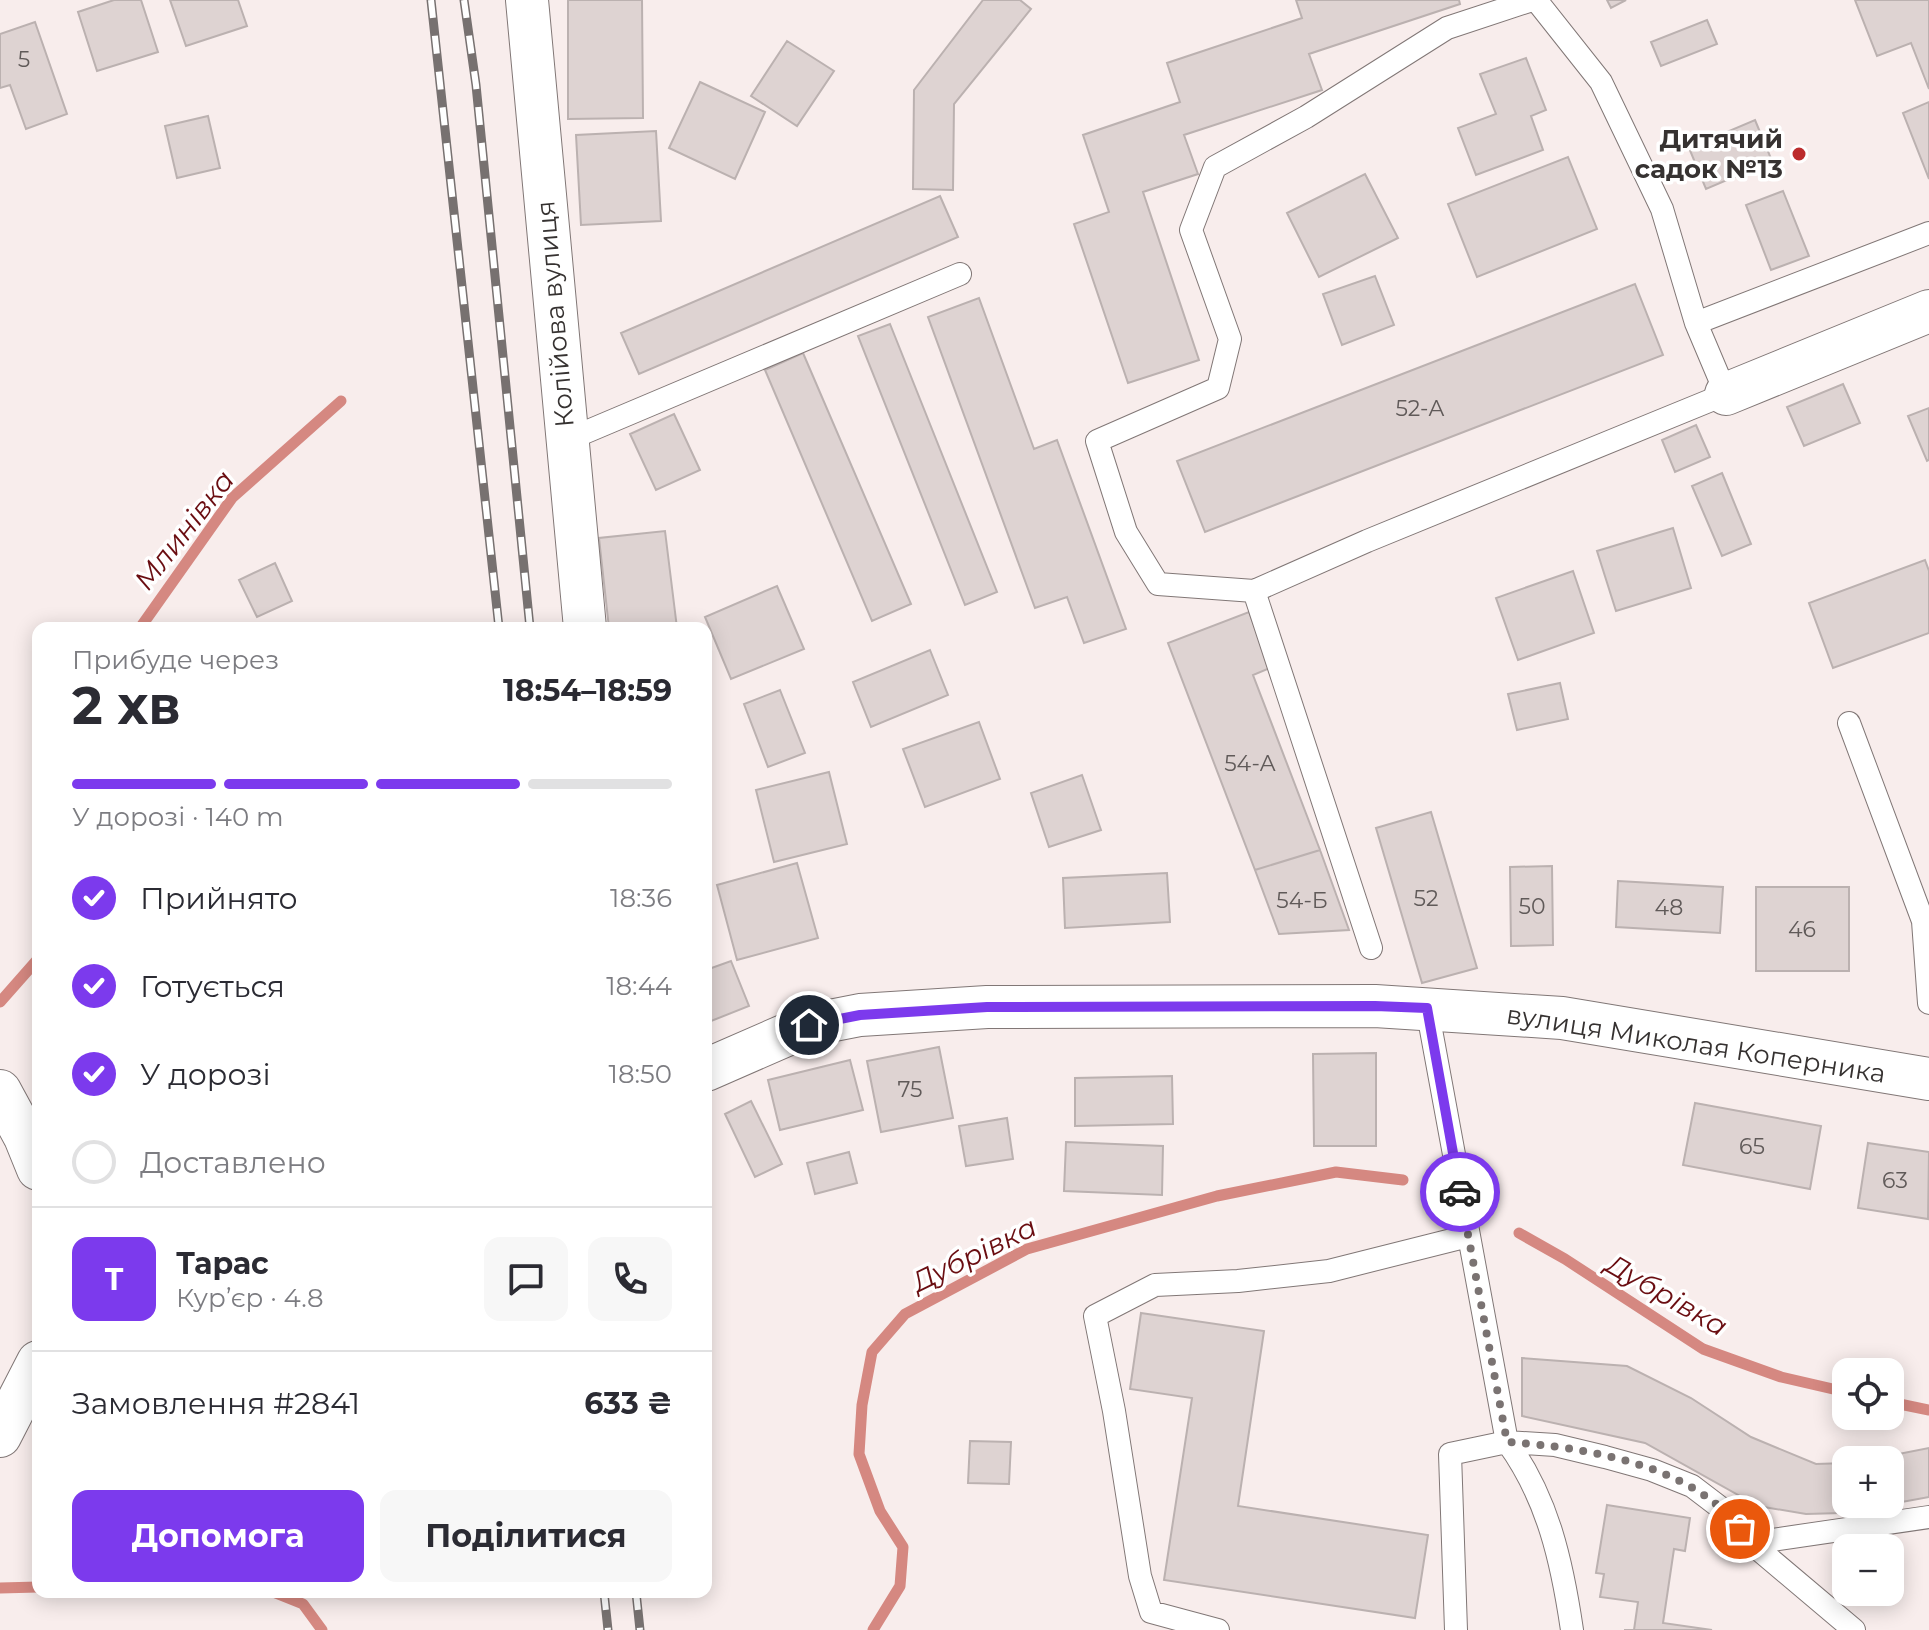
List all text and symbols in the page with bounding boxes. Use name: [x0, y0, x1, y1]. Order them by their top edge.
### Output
house number: 5: [18, 46, 30, 73]
place label: Дитячий садок №13: [1635, 123, 1783, 185]
marker: Дитячий садок №13: [1790, 145, 1808, 163]
street label: Колійова вулиця: [529, 199, 581, 429]
house number: 52-А: [1395, 395, 1445, 422]
water label: Млинівка: [127, 463, 241, 597]
text: Прибуде через: [72, 644, 279, 676]
text: 18:54–18:59: [503, 672, 672, 709]
text: 2 хв: [72, 674, 181, 737]
house number: 54-А: [1224, 750, 1276, 777]
text: У дорозі · 140 m: [72, 801, 284, 833]
icon: check: [72, 876, 116, 920]
text: Прийнято: [140, 880, 298, 917]
text: 18:36: [610, 882, 672, 914]
house number: 52: [1414, 885, 1438, 912]
house number: 54-Б: [1276, 887, 1328, 914]
house number: 50: [1518, 893, 1546, 920]
house number: 48: [1655, 894, 1683, 921]
house number: 46: [1788, 916, 1816, 943]
icon: check: [72, 964, 116, 1008]
text: Готується: [140, 968, 285, 1005]
text: 18:44: [606, 970, 672, 1002]
pin: [775, 991, 843, 1059]
street label: вулиця Миколая Коперника: [1504, 998, 1888, 1090]
icon: home: [787, 1003, 831, 1047]
icon: check: [72, 1052, 116, 1096]
text: У дорозі: [140, 1056, 271, 1093]
text: 18:50: [609, 1058, 672, 1090]
house number: 75: [898, 1076, 923, 1103]
house number: 65: [1739, 1133, 1765, 1160]
text: Доставлено: [140, 1144, 326, 1181]
courier: [1420, 1152, 1500, 1232]
house number: 63: [1882, 1167, 1908, 1194]
icon: car: [1438, 1170, 1482, 1214]
water label: Дубрівка: [903, 1209, 1042, 1300]
button: chat: [484, 1237, 568, 1321]
button: phone: [588, 1237, 672, 1321]
text: Тарас: [176, 1245, 269, 1282]
water label: Дубрівка: [1598, 1245, 1734, 1343]
text: Т: [104, 1261, 124, 1298]
text: Кур’єр · 4.8: [176, 1282, 324, 1314]
map controls: [1832, 1358, 1904, 1606]
button: locate: [1832, 1358, 1904, 1430]
text: Замовлення #2841: [72, 1385, 360, 1422]
text: 633 ₴: [584, 1385, 672, 1422]
button: +: [1832, 1446, 1904, 1518]
button: Допомога: [72, 1490, 364, 1582]
button: Поділитися: [380, 1490, 672, 1582]
pin: [1706, 1495, 1774, 1563]
icon: bag: [1718, 1507, 1762, 1551]
button: −: [1832, 1534, 1904, 1606]

